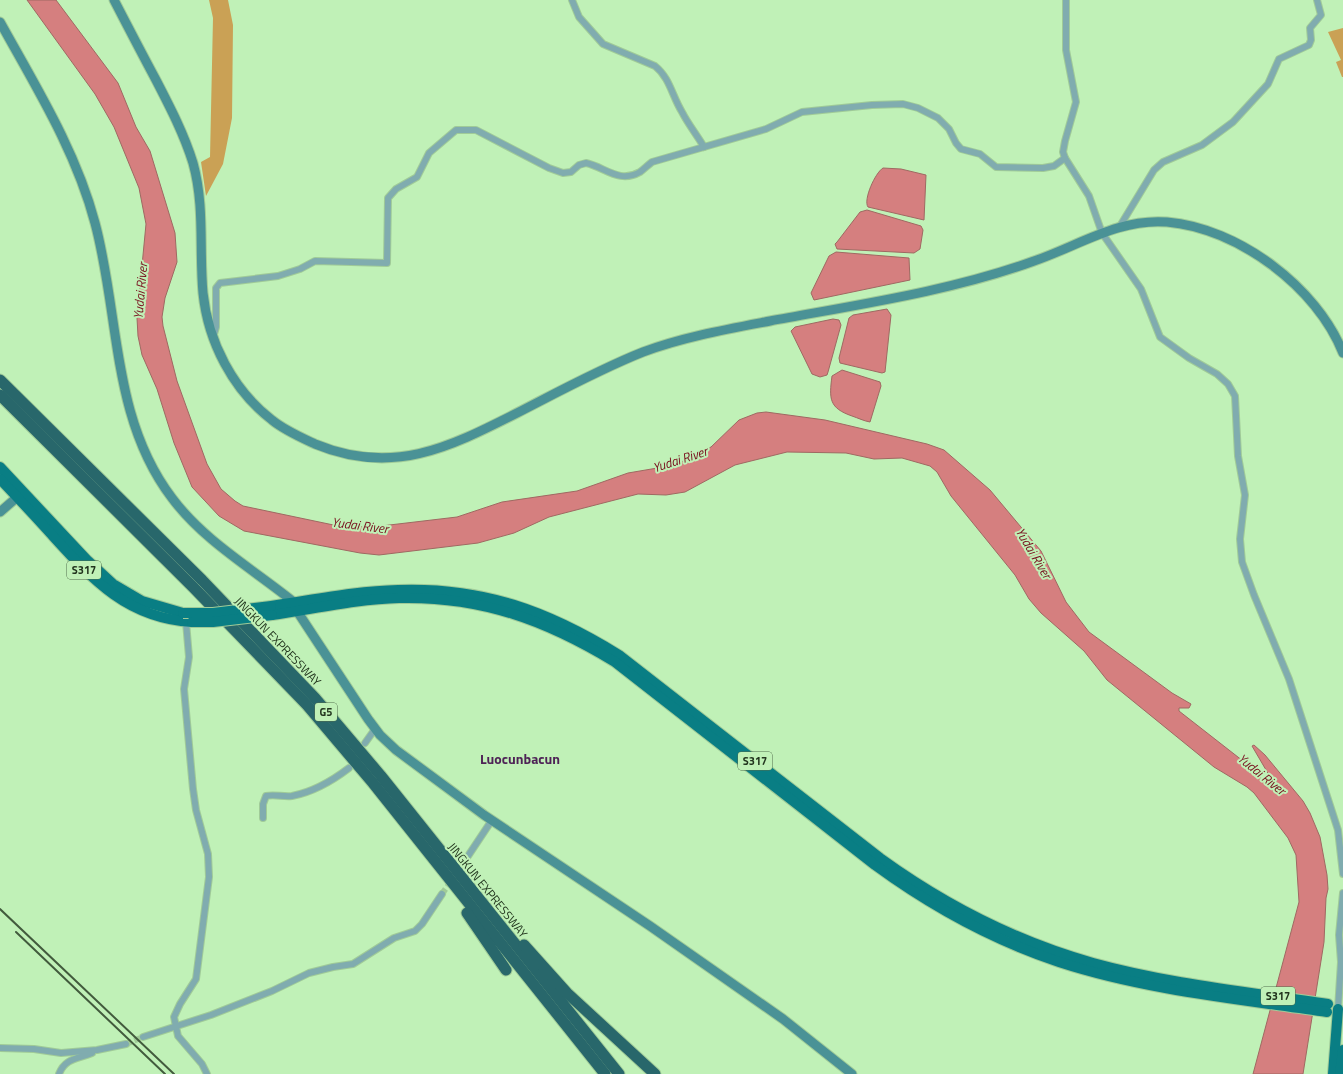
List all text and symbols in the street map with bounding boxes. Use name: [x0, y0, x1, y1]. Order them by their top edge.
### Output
water label: Yudai River: [128, 260, 153, 320]
water label: Yudai River: [650, 440, 712, 477]
water label: Yudai River: [331, 512, 391, 539]
water label: Yudai River: [1011, 524, 1058, 584]
road number: S317: [67, 561, 101, 579]
street label: JINGKUN EXPRESSWAY: [230, 592, 326, 690]
road number: G5: [315, 703, 337, 721]
district label: Luocunbacun: [480, 748, 560, 769]
water label: Yudai River: [1234, 748, 1292, 801]
road number: S317: [738, 752, 772, 770]
street label: JINGKUN EXPRESSWAY: [443, 838, 533, 942]
road number: S317: [1261, 987, 1295, 1005]

